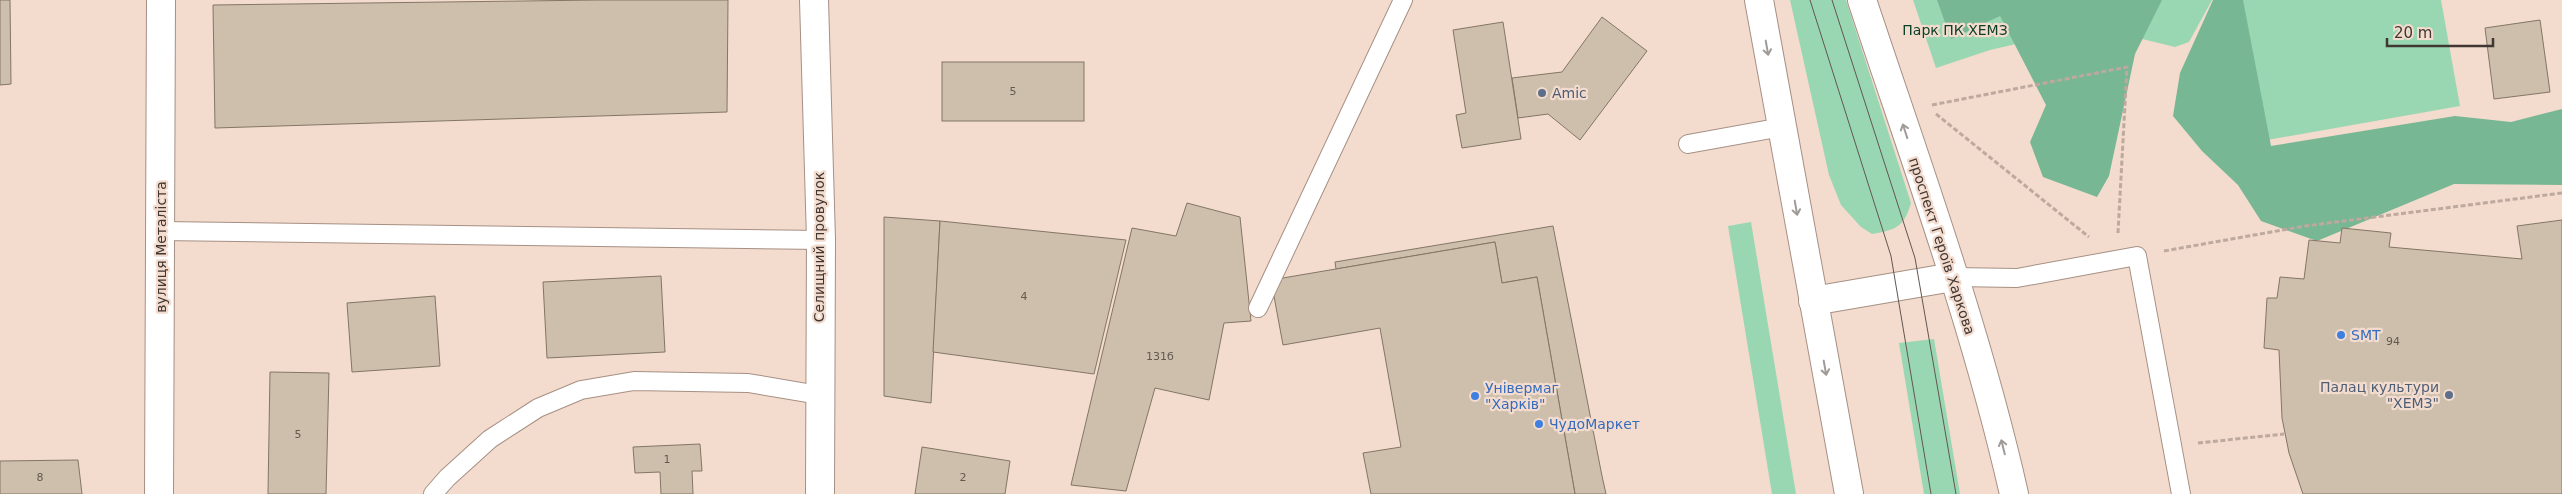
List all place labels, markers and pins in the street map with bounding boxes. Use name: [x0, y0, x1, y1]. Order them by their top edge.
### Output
place label: Amic: [1552, 85, 1587, 101]
marker: Amic: [1536, 87, 1548, 99]
place label: SMT: [2351, 327, 2381, 343]
marker: SMT: [2335, 329, 2347, 341]
place label: Палац культури "ХЕМЗ": [2320, 379, 2439, 411]
place label: Універмаг "Харків": [1485, 380, 1559, 412]
marker: Палац культури "ХЕМЗ": [2443, 389, 2455, 401]
marker: Універмаг "Харків": [1469, 390, 1481, 402]
place label: ЧудоМаркет: [1549, 416, 1640, 432]
marker: ЧудоМаркет: [1533, 418, 1545, 430]

